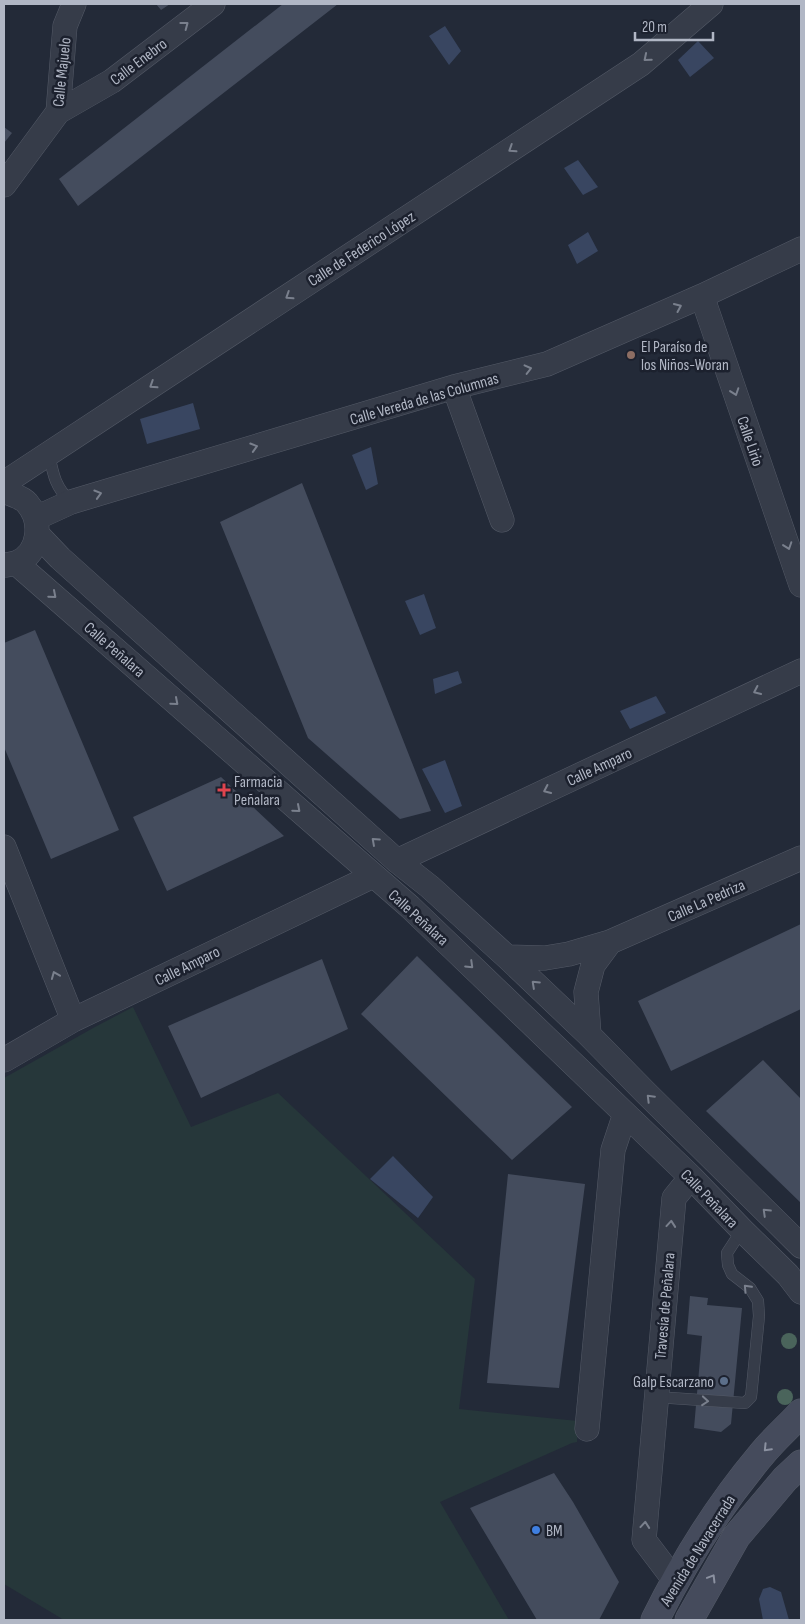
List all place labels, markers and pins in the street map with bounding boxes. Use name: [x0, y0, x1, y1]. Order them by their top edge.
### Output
place label: El Paraíso de los Niños-Woran: [641, 338, 729, 375]
marker: El Paraíso de los Niños-Woran: [625, 349, 637, 361]
place label: Farmacia Peñalara: [234, 773, 283, 810]
marker: Farmacia Peñalara: [218, 784, 230, 796]
place label: Galp Escarzano: [633, 1373, 714, 1392]
marker: Galp Escarzano: [718, 1375, 730, 1387]
place label: BM: [546, 1522, 563, 1541]
marker: BM: [530, 1524, 542, 1536]

